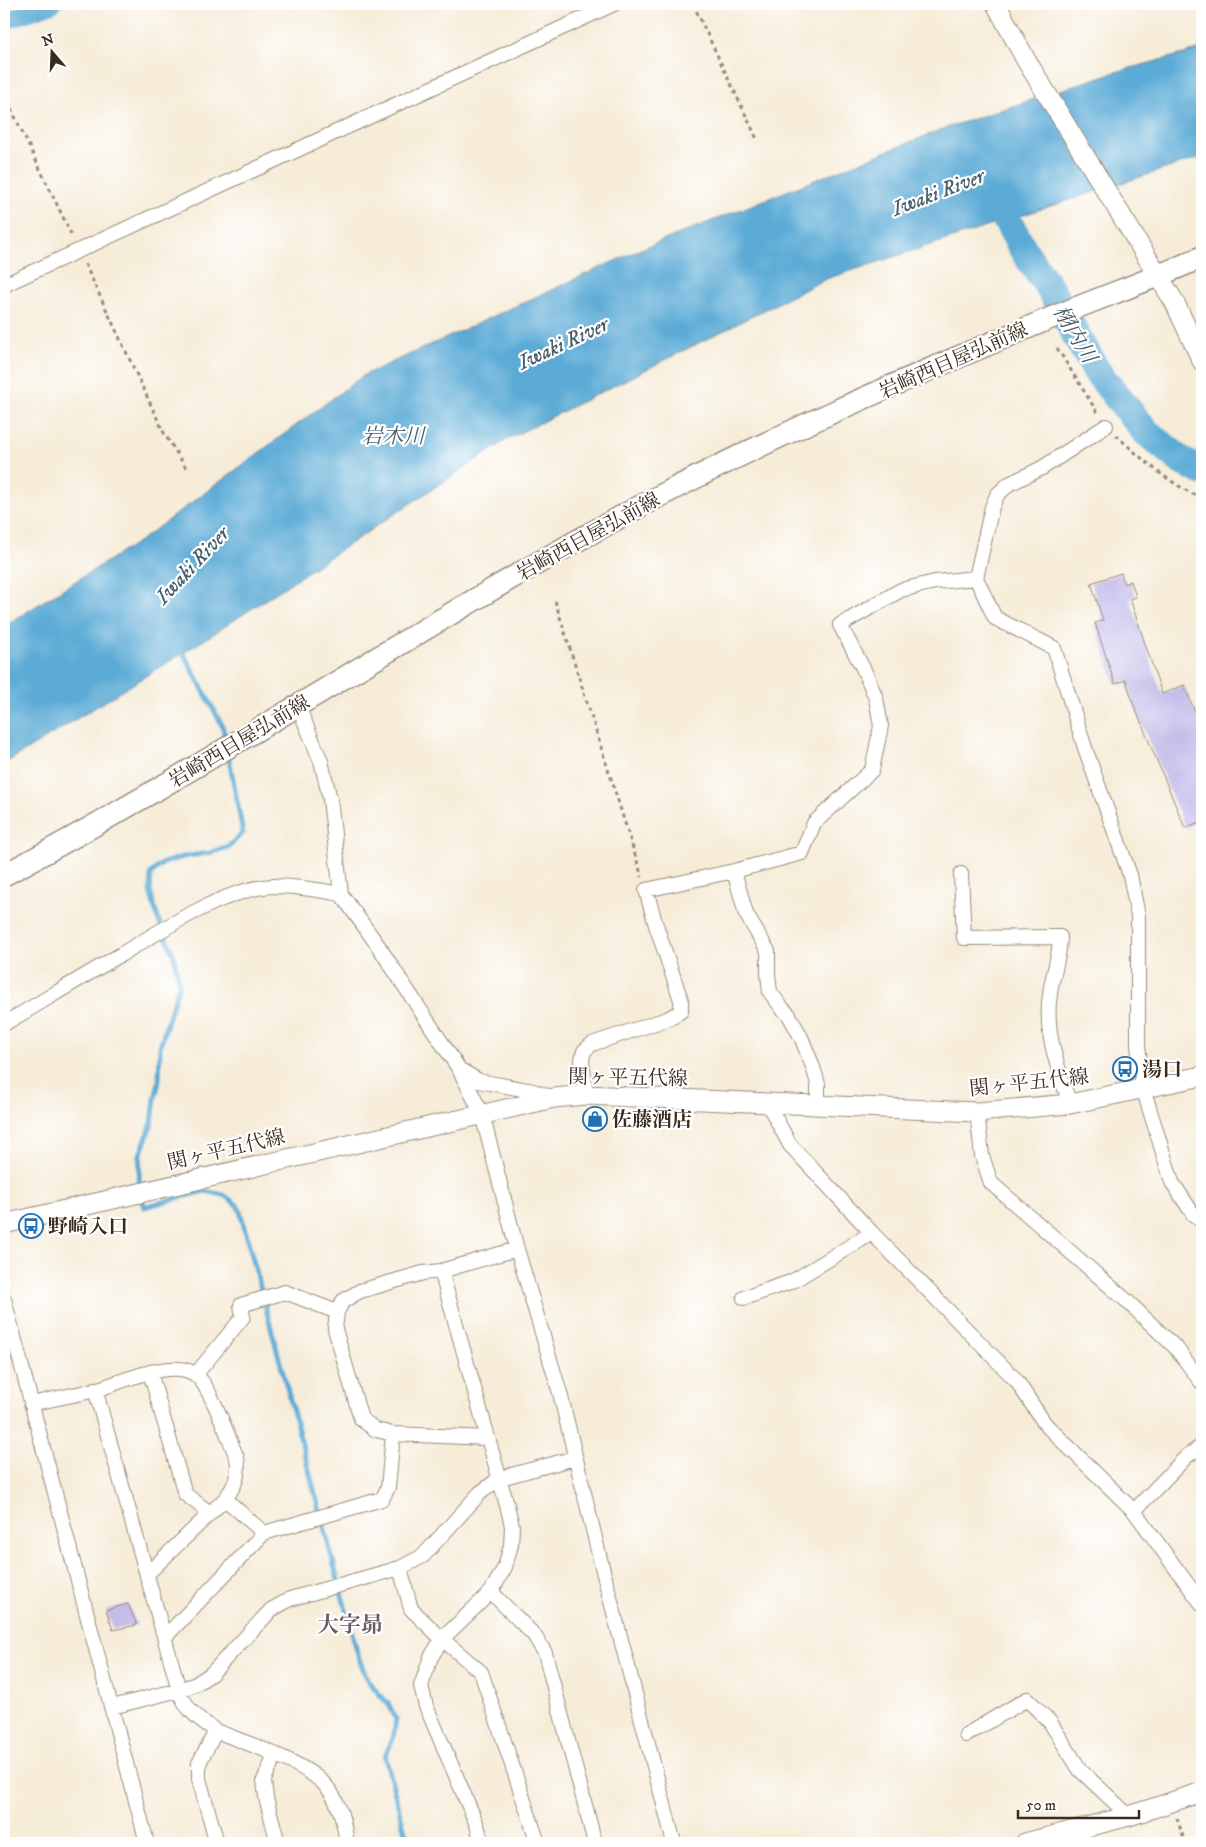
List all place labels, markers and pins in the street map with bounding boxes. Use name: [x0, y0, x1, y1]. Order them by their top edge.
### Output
bus stop icon: 湯口: [1112, 1056, 1138, 1082]
place label: 湯口: [1142, 1058, 1182, 1083]
shop icon: 佐藤酒店: [582, 1106, 608, 1132]
place label: 佐藤酒店: [612, 1108, 692, 1133]
bus stop icon: 野崎入口: [18, 1213, 44, 1239]
place label: 野崎入口: [48, 1215, 128, 1240]

